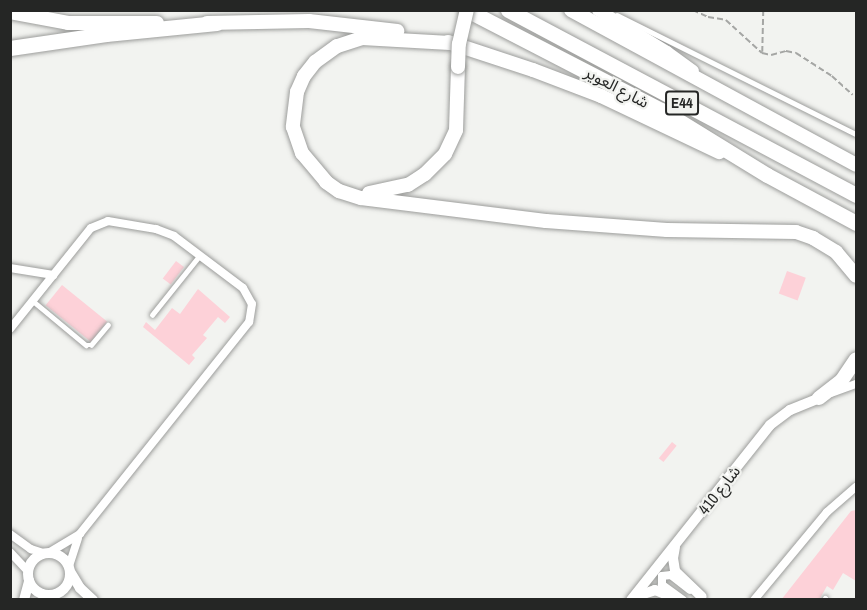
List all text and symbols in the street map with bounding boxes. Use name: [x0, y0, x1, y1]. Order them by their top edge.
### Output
street label: شارع العوير: [582, 62, 652, 112]
road number: E44: [664, 91, 700, 115]
street label: شارع 410: [694, 462, 744, 518]

